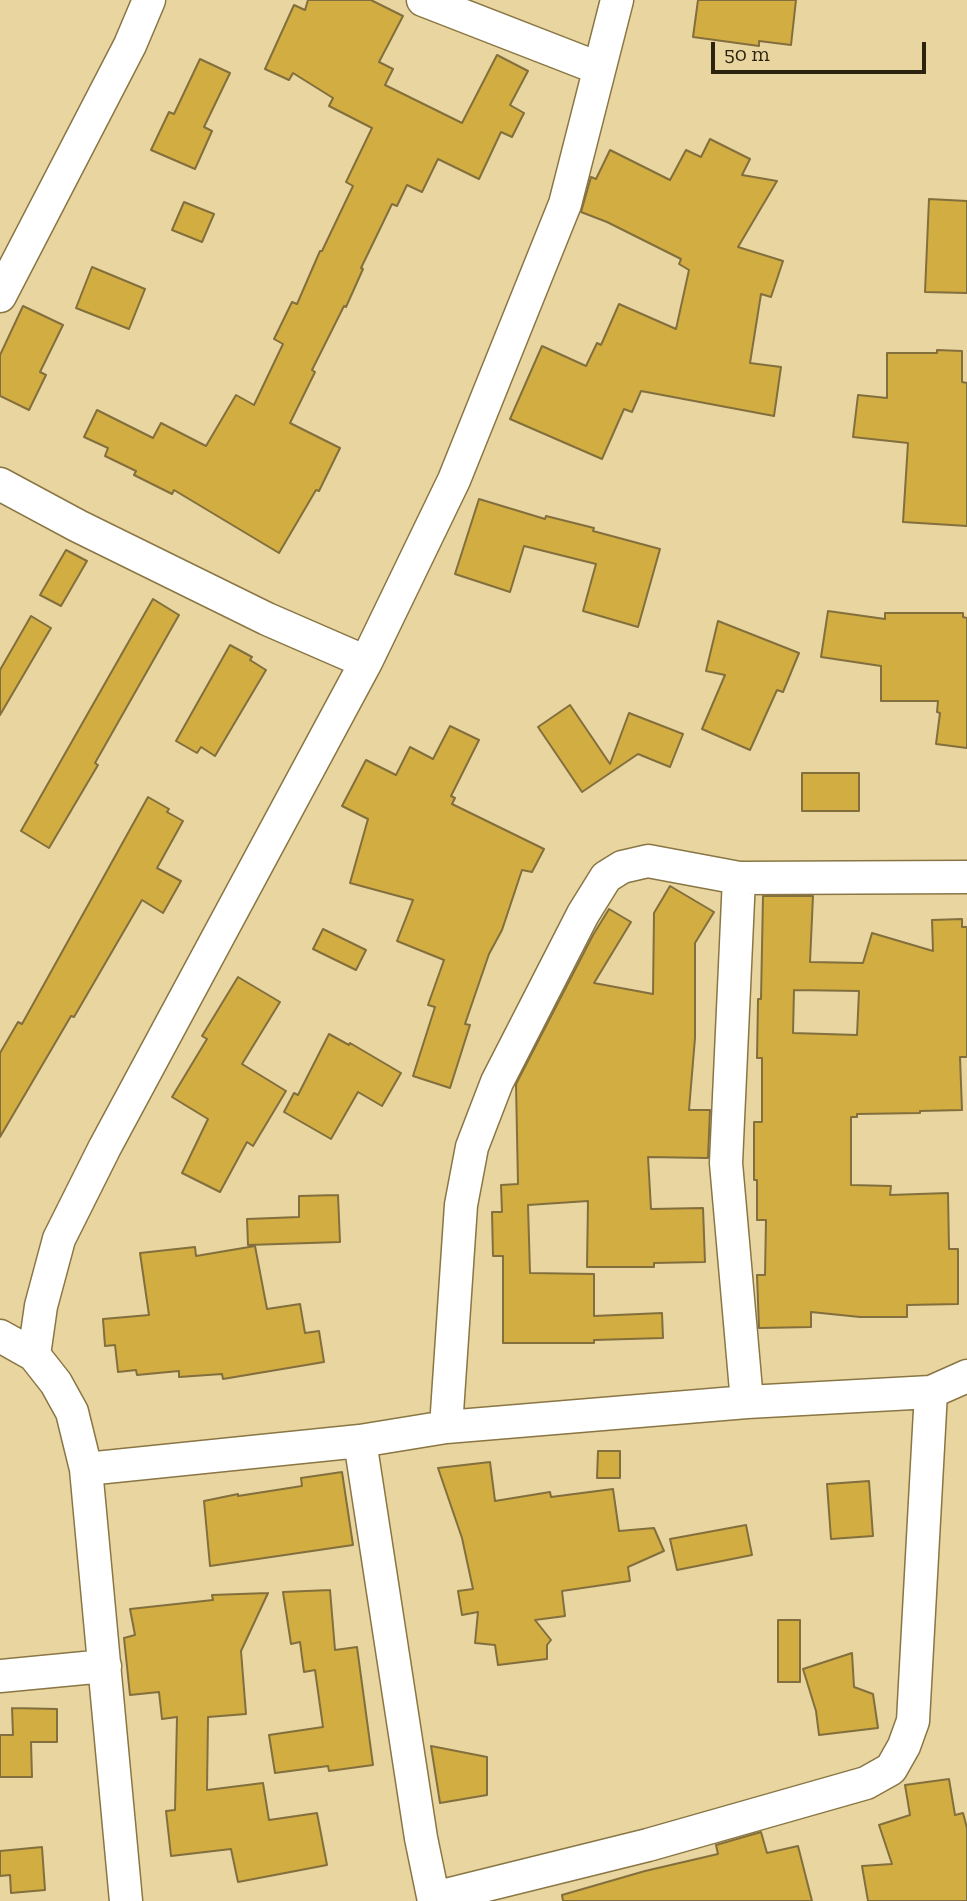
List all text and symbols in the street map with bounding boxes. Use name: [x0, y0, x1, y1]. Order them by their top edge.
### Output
scale bar: [715, 28, 930, 72]
text: 50 m: [724, 41, 770, 66]

